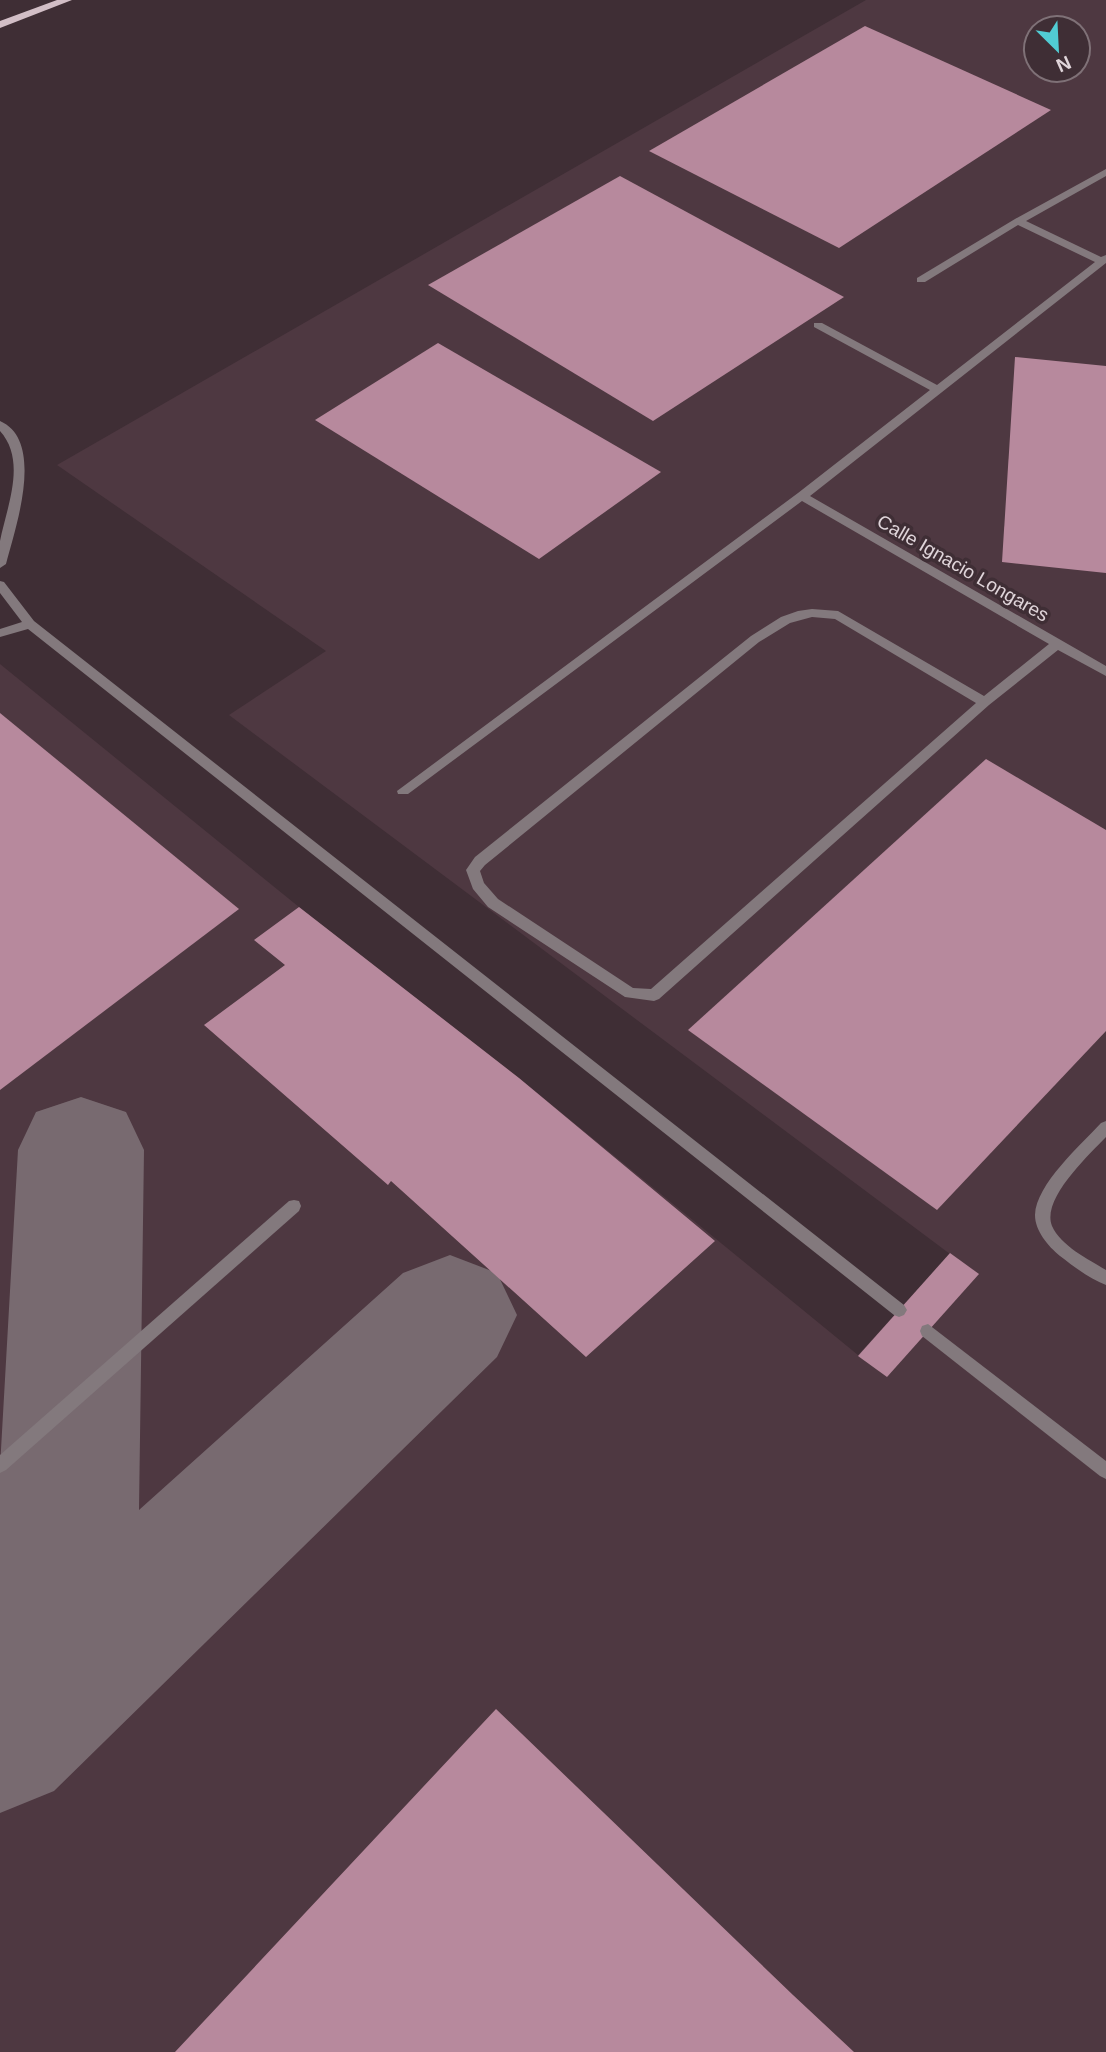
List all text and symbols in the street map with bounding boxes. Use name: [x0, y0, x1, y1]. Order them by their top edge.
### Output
north arrow: [1022, 14, 1092, 84]
text: N: [1053, 52, 1074, 76]
street label: Calle Ignacio Longares: [874, 510, 1052, 626]

